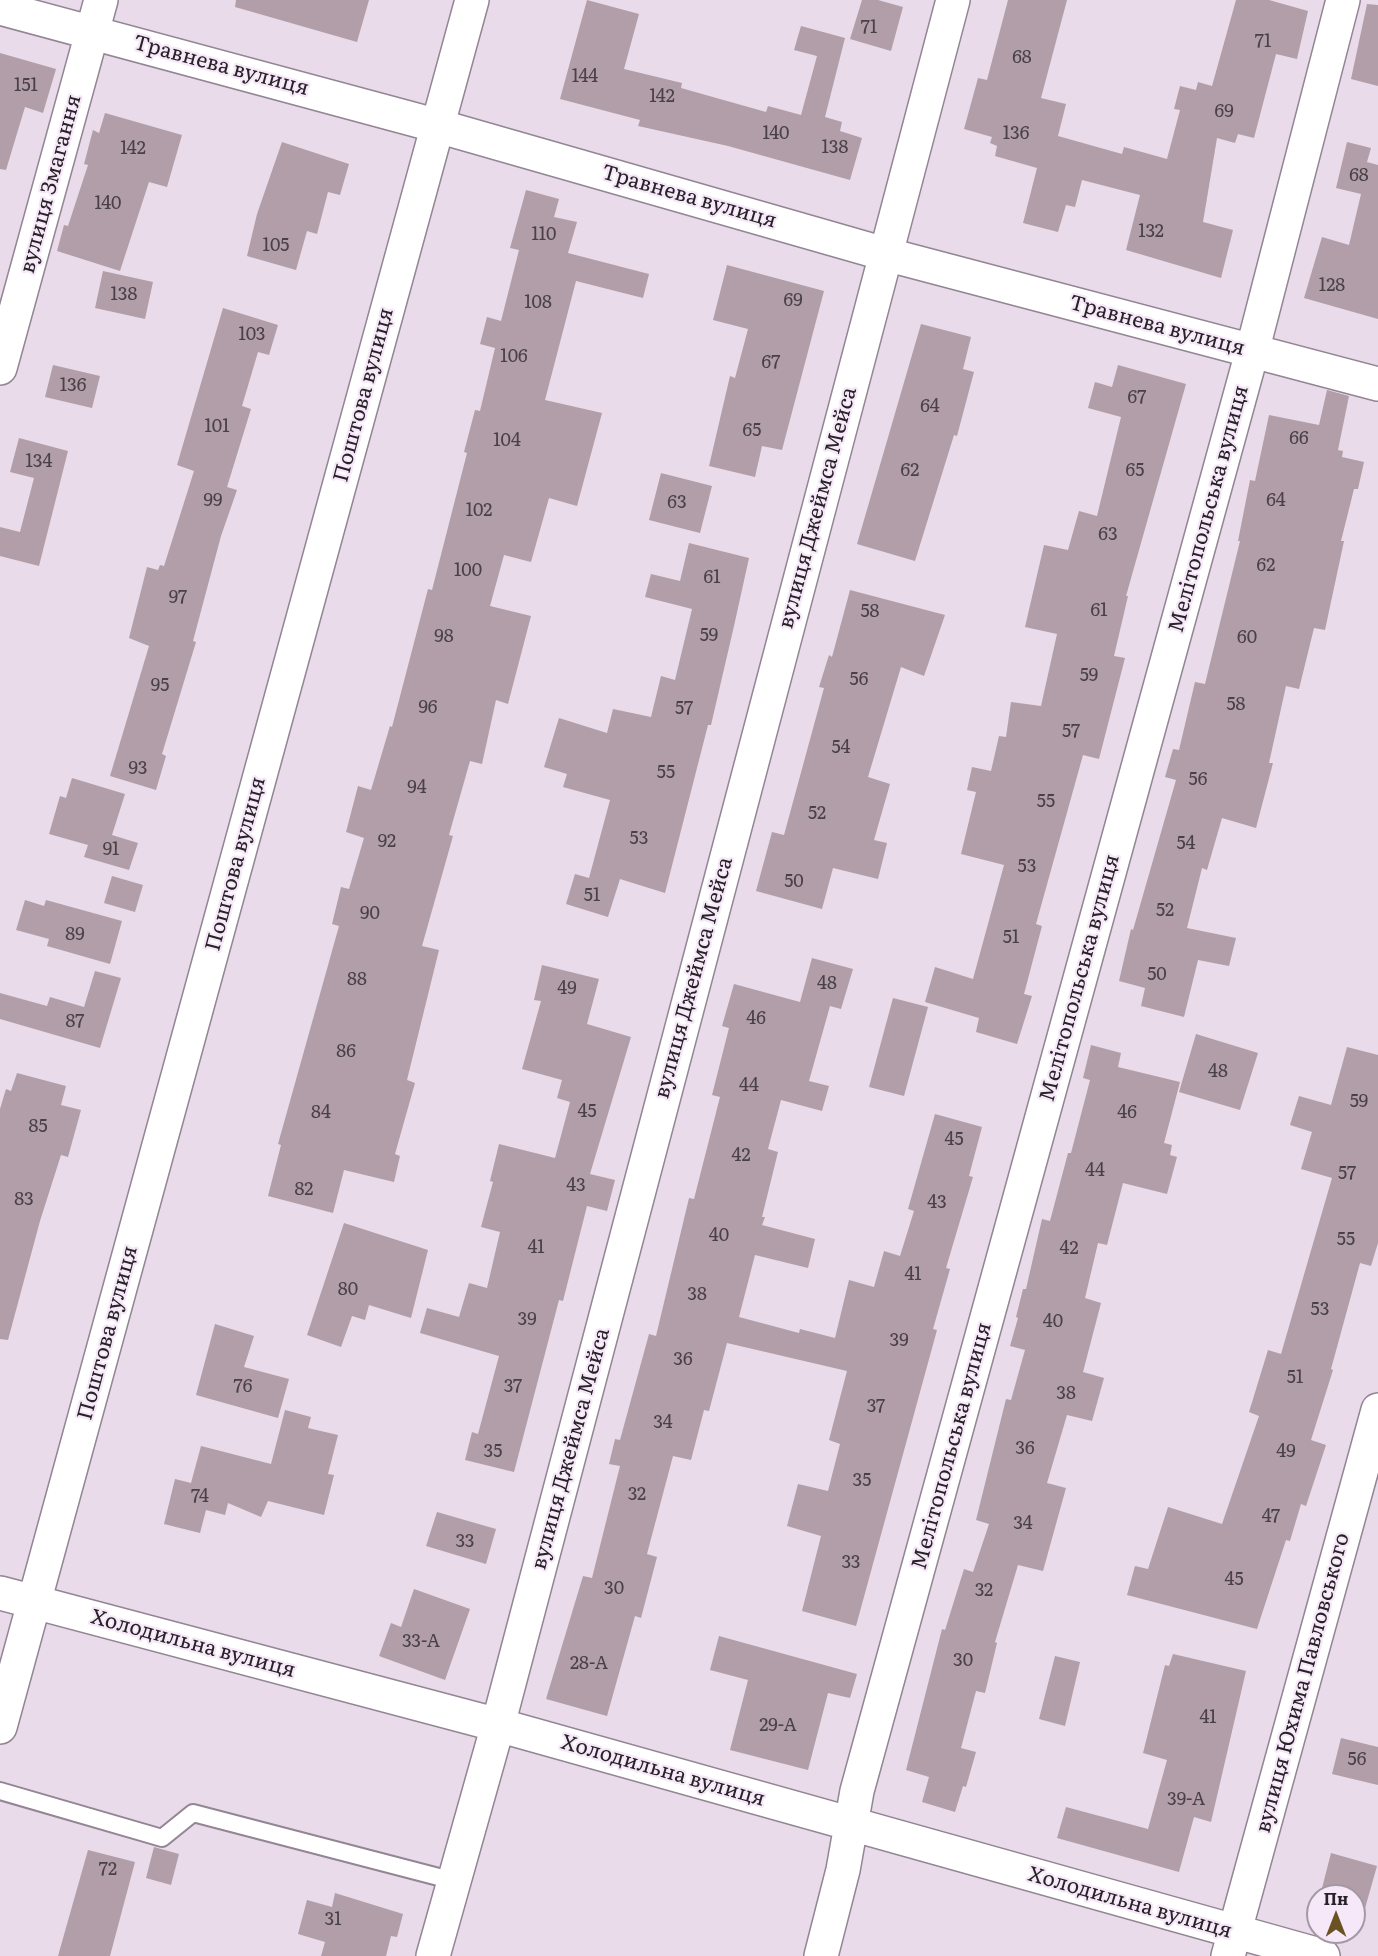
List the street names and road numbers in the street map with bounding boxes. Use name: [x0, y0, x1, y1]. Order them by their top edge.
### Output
street label: Травнева вулиця: [131, 30, 311, 102]
street label: вулиця Змагання: [15, 92, 87, 276]
street label: Травнева вулиця: [599, 160, 779, 234]
street label: Травнева вулиця: [1067, 290, 1247, 362]
street label: Поштова вулиця: [329, 305, 399, 485]
street label: Мелітопольська вулиця: [1164, 383, 1254, 635]
street label: вулиця Джеймса Мейса: [774, 385, 862, 631]
street label: Поштова вулиця: [201, 774, 271, 954]
street label: Мелітопольська вулиця: [1035, 852, 1125, 1104]
street label: вулиця Джеймса Мейса: [650, 855, 738, 1101]
street label: Поштова вулиця: [73, 1243, 143, 1423]
street label: Мелітопольська вулиця: [907, 1320, 997, 1572]
street label: вулиця Джеймса Мейса: [527, 1326, 615, 1572]
street label: вулиця Юхима Павловського: [1251, 1530, 1355, 1836]
street label: Холодильна вулиця: [88, 1605, 298, 1683]
street label: Холодильна вулиця: [558, 1730, 768, 1812]
street label: Холодильна вулиця: [1025, 1862, 1235, 1944]

